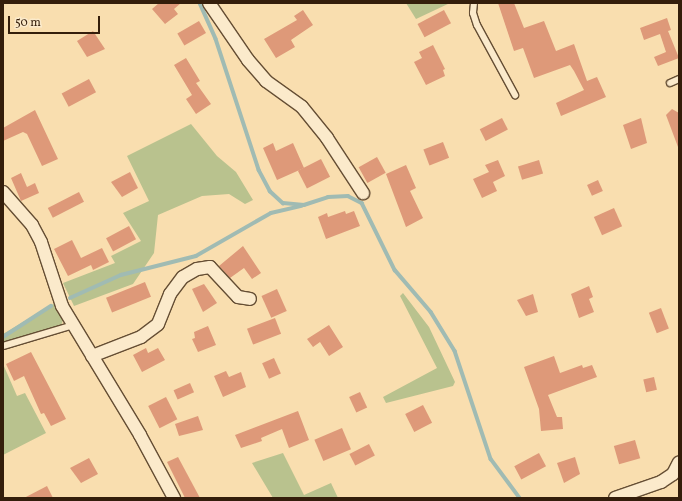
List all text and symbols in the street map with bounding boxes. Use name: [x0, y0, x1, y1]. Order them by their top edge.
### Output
scale bar: [10, 8, 102, 34]
text: 50 m: [15, 15, 41, 31]

